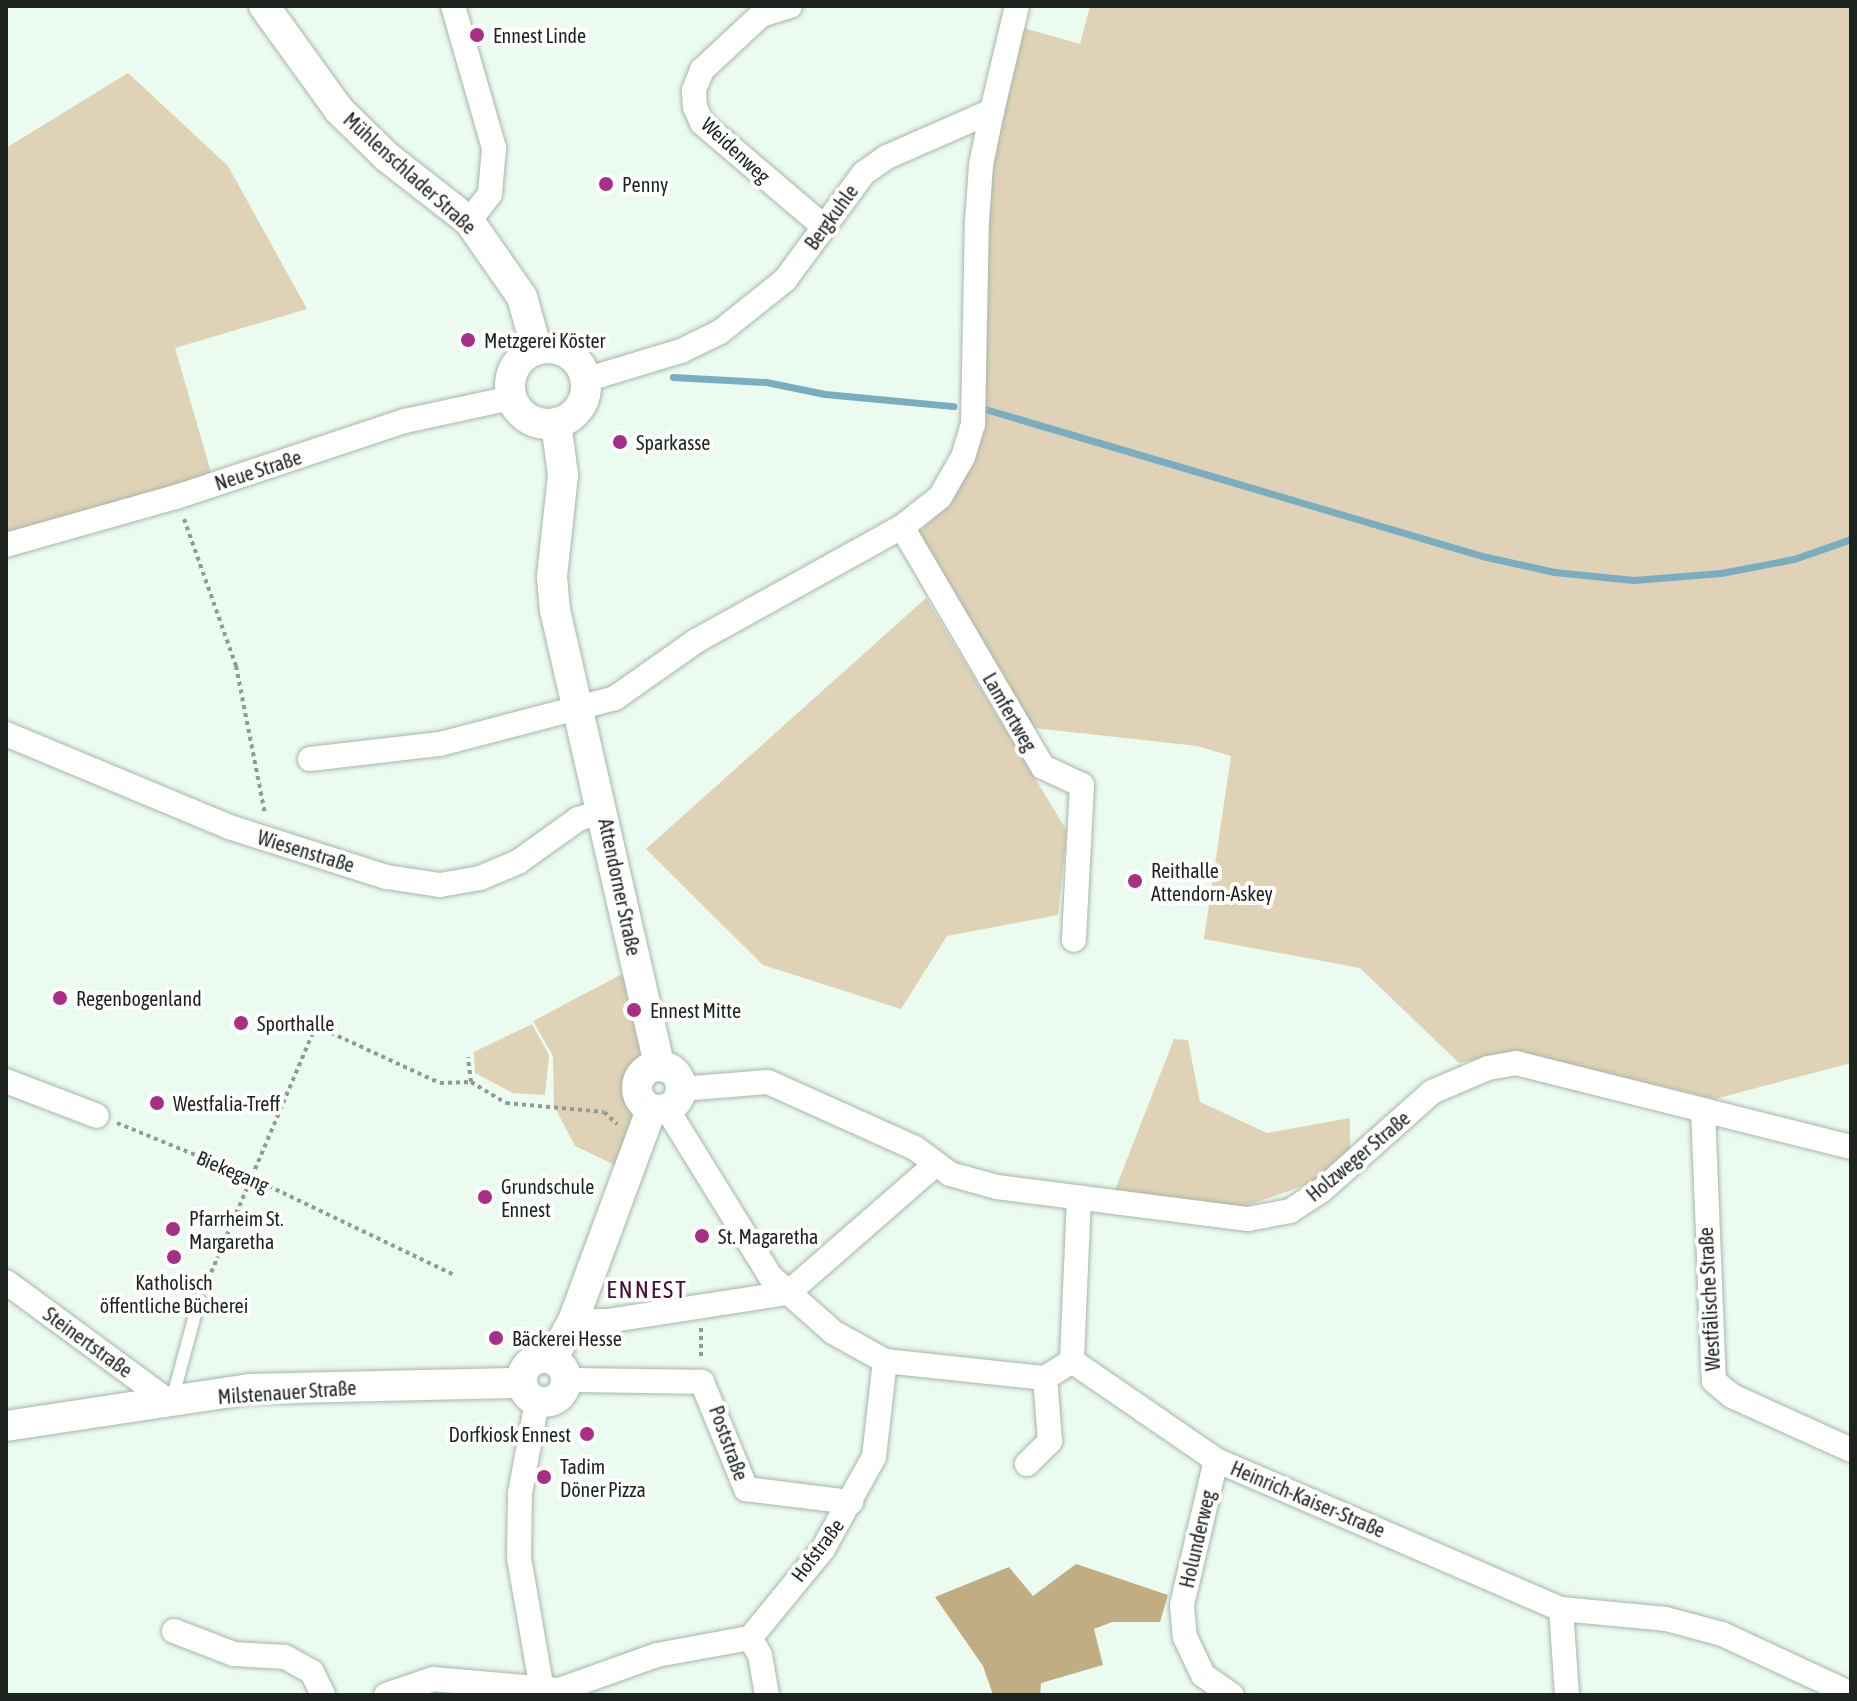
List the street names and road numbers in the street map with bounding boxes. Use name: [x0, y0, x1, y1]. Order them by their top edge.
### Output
street label: Mühlenschlader Straße: [339, 107, 481, 239]
street label: Weidenweg: [697, 112, 775, 188]
street label: Bergkuhle: [799, 180, 863, 254]
street label: Neue Straße: [212, 445, 304, 495]
street label: Lamfertweg: [978, 668, 1042, 756]
street label: Attendorner Straße: [594, 816, 646, 958]
street label: Wiesenstraße: [255, 825, 357, 877]
street label: Holzweger Straße: [1301, 1106, 1415, 1206]
street label: Biekegang: [193, 1145, 273, 1197]
street label: Westfälische Straße: [1693, 1227, 1725, 1371]
street label: Steinertstraße: [39, 1302, 137, 1382]
street label: Milstenauer Straße: [217, 1375, 357, 1409]
street label: Poststraße: [704, 1402, 754, 1484]
street label: Heinrich-Kaiser-Straße: [1227, 1456, 1389, 1542]
street label: Holunderweg: [1174, 1488, 1220, 1590]
street label: Hofstraße: [786, 1514, 848, 1586]

